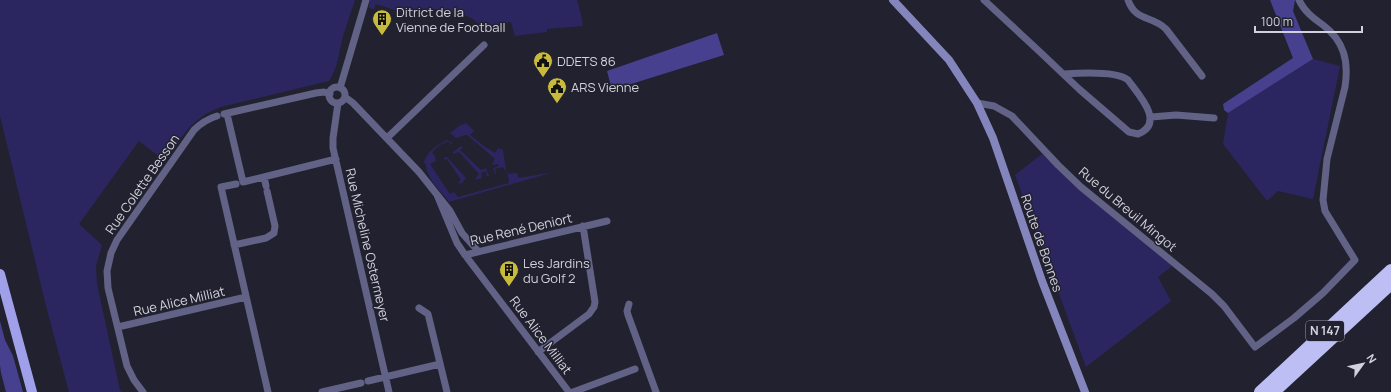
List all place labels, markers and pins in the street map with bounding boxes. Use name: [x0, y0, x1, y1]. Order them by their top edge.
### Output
place label: Ditrict de la Vienne de Football: [396, 3, 505, 36]
building icon: Ditrict de la Vienne de Football: [371, 8, 393, 36]
public building icon: DDETS 86: [532, 50, 554, 78]
place label: DDETS 86: [557, 52, 616, 70]
public building icon: ARS Vienne: [546, 76, 568, 104]
place label: ARS Vienne: [571, 78, 639, 96]
place label: Les Jardins du Golf 2: [523, 254, 590, 287]
building icon: Les Jardins du Golf 2: [498, 259, 520, 287]

